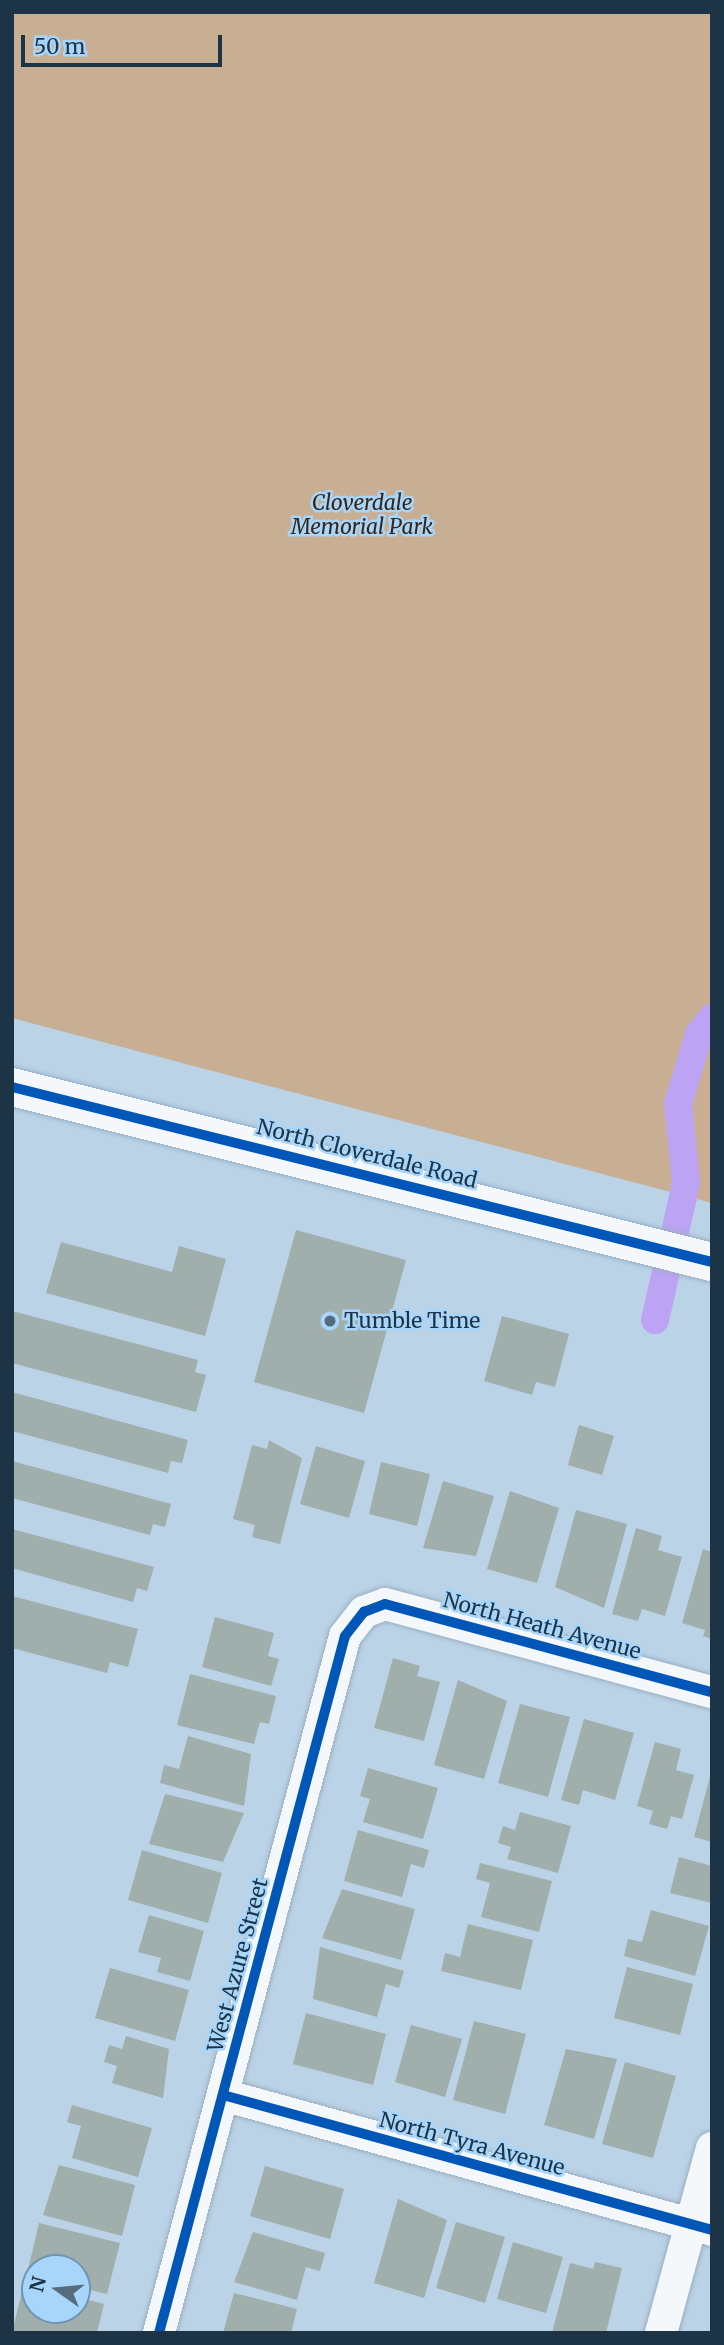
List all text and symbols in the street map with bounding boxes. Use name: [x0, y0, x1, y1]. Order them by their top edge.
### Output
scale bar: [24, 21, 226, 65]
text: 50 m: [34, 33, 85, 60]
park label: Cloverdale Memorial Park: [291, 490, 433, 540]
street label: North Cloverdale Road: [254, 1114, 480, 1194]
place label: Tumble Time: [344, 1308, 480, 1334]
marker: Tumble Time: [322, 1313, 338, 1329]
street label: North Heath Avenue: [440, 1587, 644, 1665]
street label: West Azure Street: [203, 1875, 273, 2055]
street label: North Tyra Avenue: [377, 2107, 567, 2181]
north arrow: [21, 2254, 91, 2324]
text: N: [24, 2274, 51, 2294]

